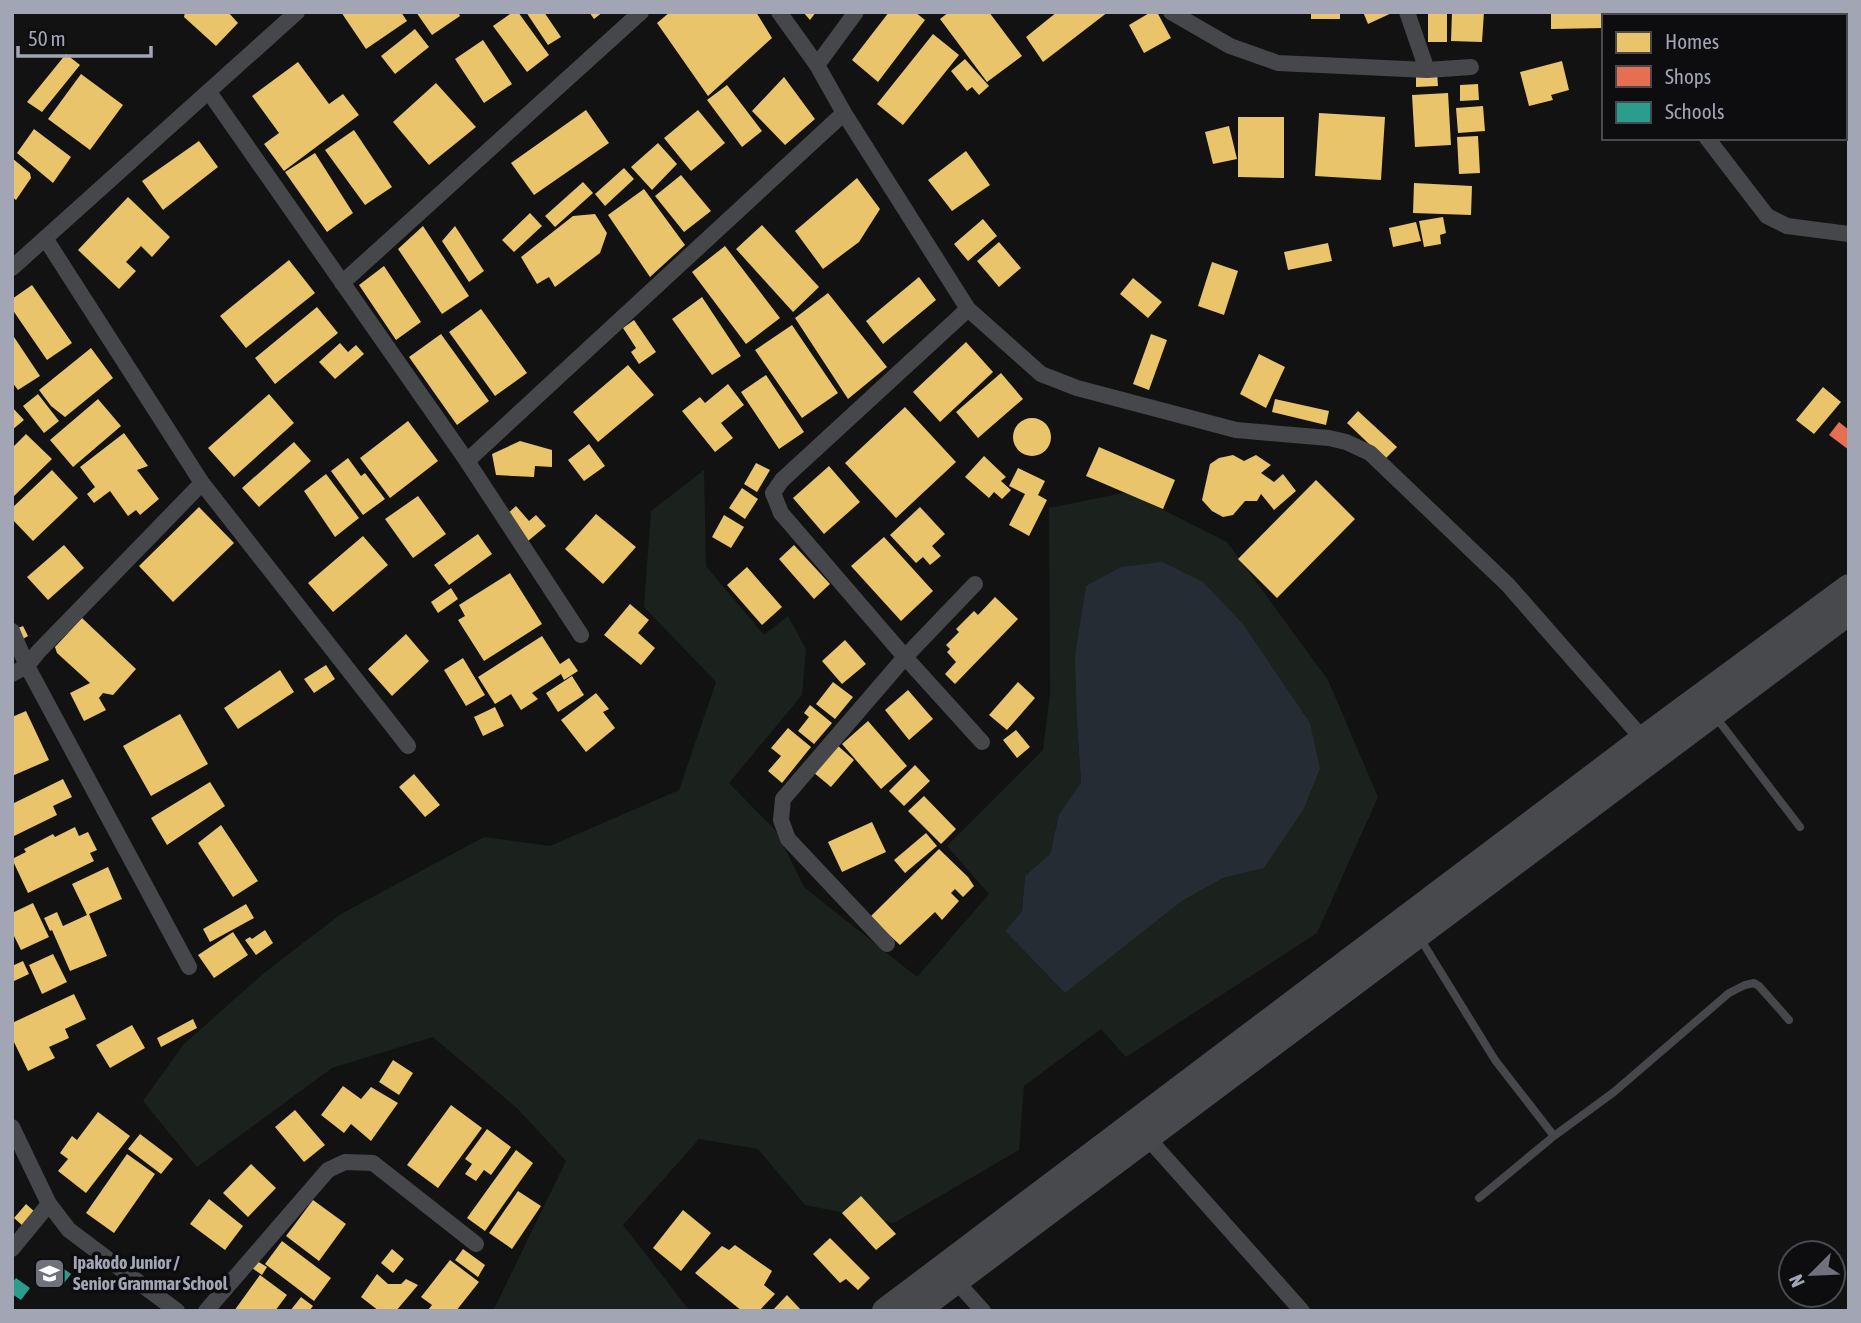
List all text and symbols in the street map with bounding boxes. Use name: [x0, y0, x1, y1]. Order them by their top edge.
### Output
scale bar: [18, 14, 150, 58]
legend: [1602, 14, 1847, 140]
text: 50 m: [28, 26, 66, 50]
text: Homes: [1665, 29, 1719, 53]
text: Shops: [1665, 64, 1711, 88]
text: Schools: [1665, 99, 1725, 123]
north arrow: [1777, 1239, 1847, 1309]
place label: Ipakodo Junior / Senior Grammar School: [73, 1252, 228, 1294]
school or university icon: Ipakodo Junior / Senior Grammar School: [33, 1256, 67, 1290]
text: N: [1784, 1271, 1809, 1291]

